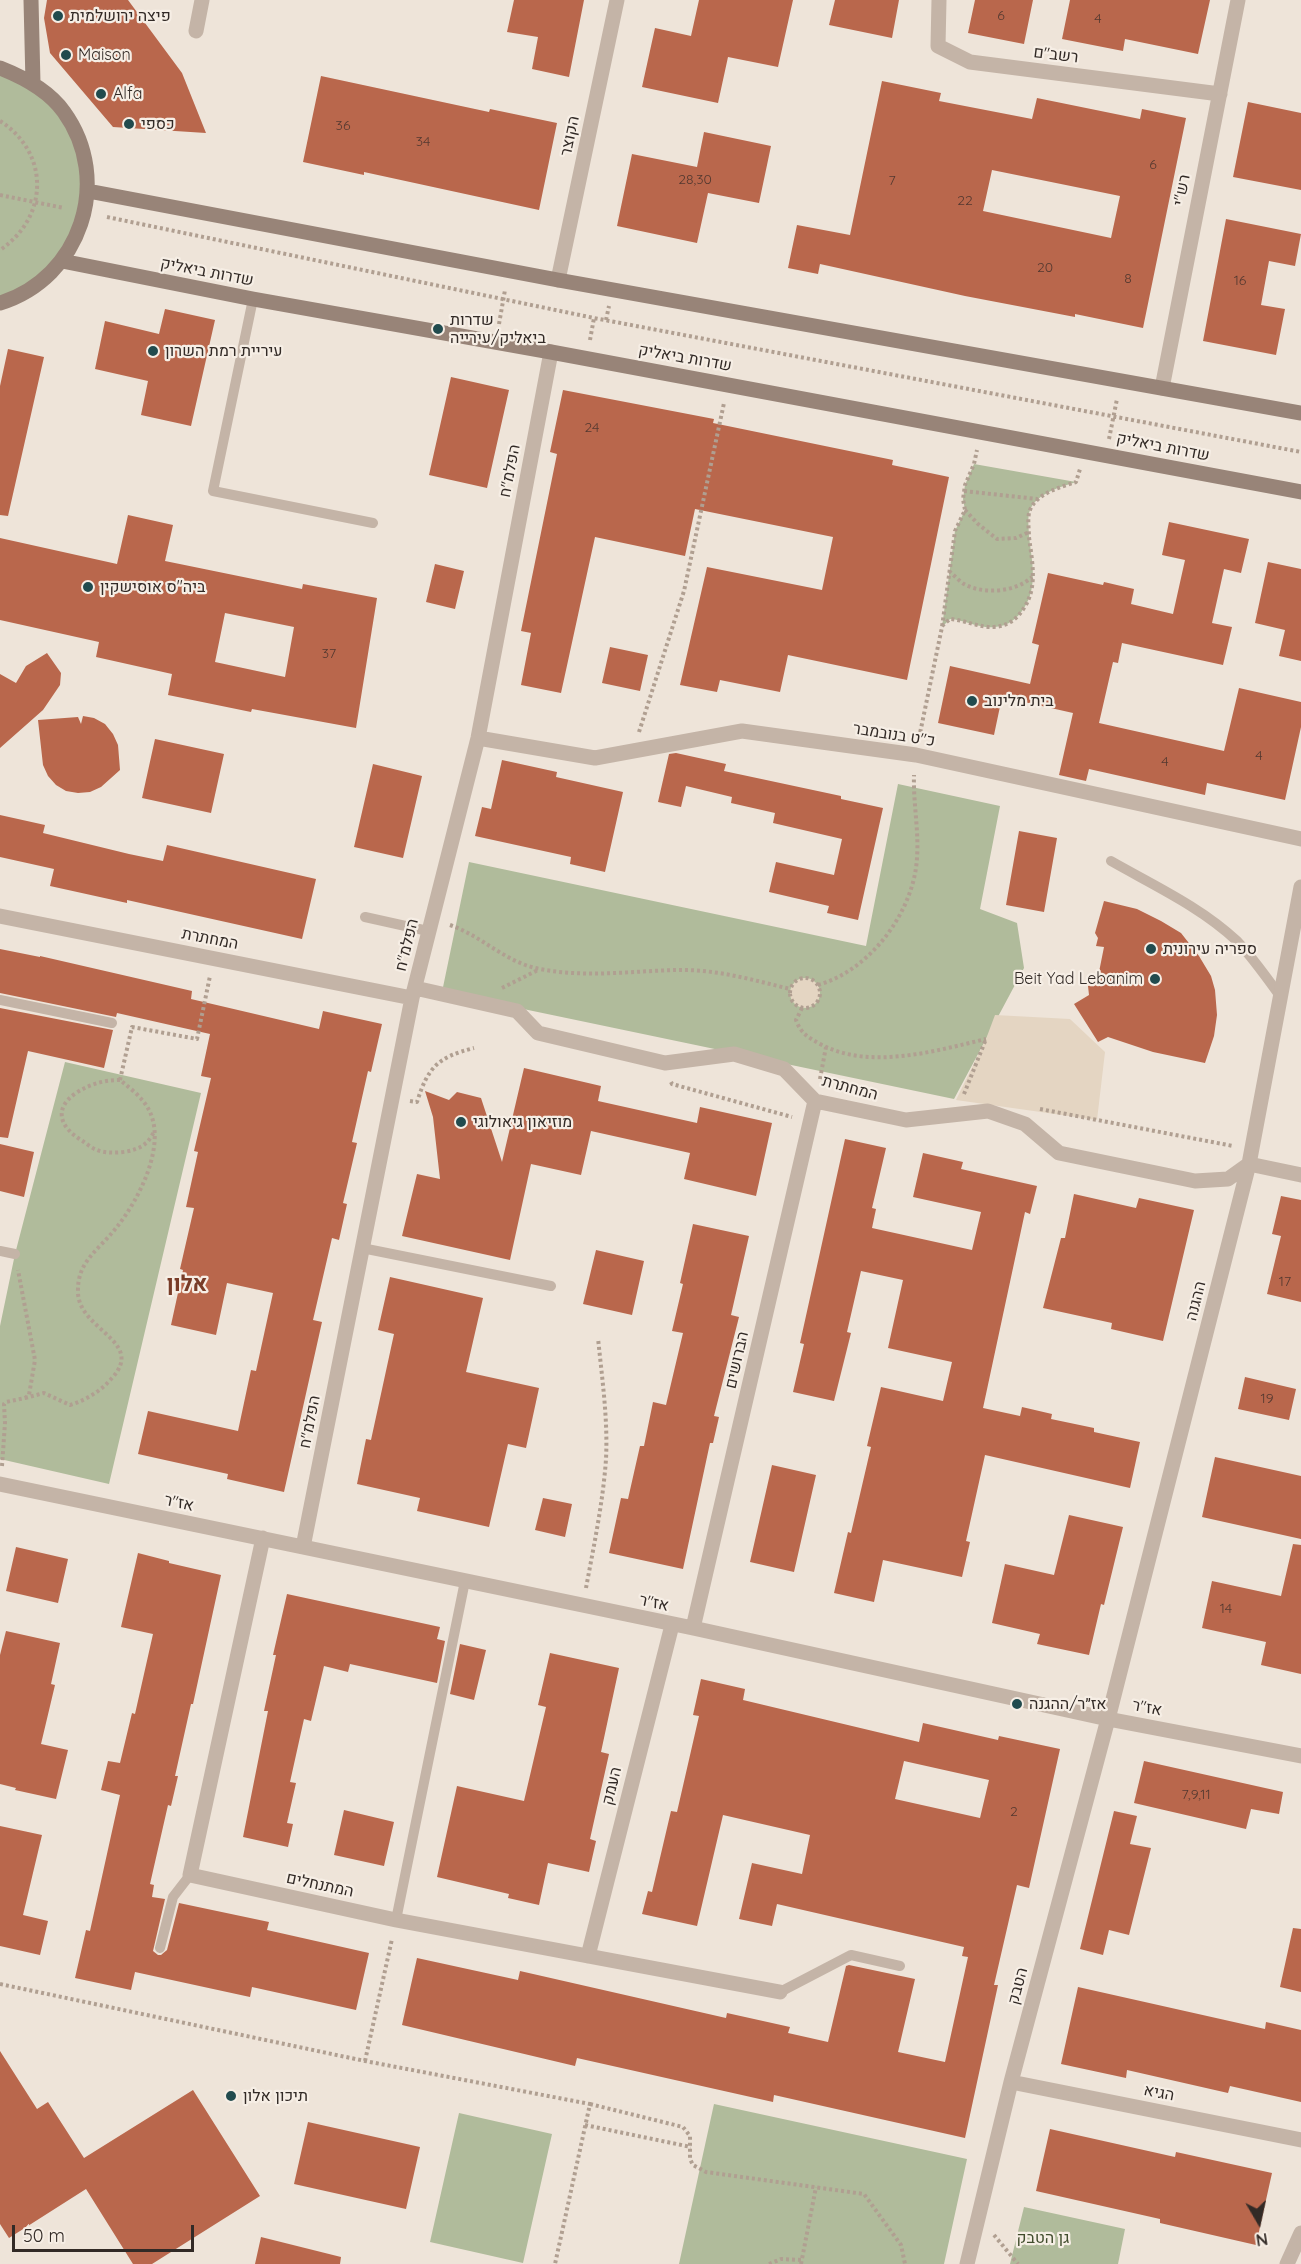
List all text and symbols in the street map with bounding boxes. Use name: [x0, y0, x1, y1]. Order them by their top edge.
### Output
place label: פיצה ירושלמית: [70, 6, 171, 26]
house number: 6: [997, 8, 1005, 24]
marker: פיצה ירושלמית: [51, 9, 65, 23]
house number: 4: [1094, 11, 1102, 27]
street label: רשב"ם: [1032, 43, 1080, 67]
place label: Maison: [78, 45, 131, 65]
marker: Maison: [59, 48, 73, 62]
place label: Alfa: [113, 84, 142, 104]
marker: Alfa: [94, 87, 108, 101]
place label: כספי: [141, 114, 175, 134]
street label: הקוצר: [556, 114, 584, 158]
marker: כספי: [122, 117, 136, 131]
house number: 36: [336, 118, 350, 134]
house number: 34: [416, 134, 430, 150]
house number: 6: [1149, 157, 1157, 173]
house number: 28,30: [678, 172, 712, 188]
house number: 7: [888, 173, 896, 189]
street label: רש"י: [1170, 173, 1194, 207]
house number: 22: [957, 193, 973, 209]
street label: שדרות ביאליק: [159, 254, 255, 290]
house number: 20: [1037, 260, 1053, 276]
house number: 8: [1124, 271, 1132, 287]
house number: 16: [1234, 273, 1246, 289]
place label: שדרות ביאליק/עירייה: [450, 310, 546, 348]
marker: שדרות ביאליק/עירייה: [431, 322, 445, 336]
street label: שדרות ביאליק: [637, 340, 733, 376]
place label: עיריית רמת השרון: [165, 341, 283, 361]
marker: עיריית רמת השרון: [146, 344, 160, 358]
house number: 24: [585, 420, 599, 436]
street label: שדרות ביאליק: [1115, 429, 1211, 465]
street label: הפלמ"ח: [495, 443, 525, 499]
place label: ביה"ס אוסישקין: [100, 577, 205, 597]
marker: ביה"ס אוסישקין: [81, 580, 95, 594]
house number: 37: [322, 646, 336, 662]
place label: בית מלינוב: [984, 691, 1054, 711]
marker: בית מלינוב: [965, 694, 979, 708]
street label: כ"ט בנובמבר: [852, 719, 936, 751]
house number: 4: [1255, 748, 1263, 764]
house number: 4: [1161, 754, 1169, 770]
street label: הפלמ"ח: [391, 917, 423, 973]
street label: המחתרת: [180, 924, 240, 954]
place label: ספריה עירונית: [1163, 939, 1257, 959]
marker: ספריה עירונית: [1144, 942, 1158, 956]
place label: Beit Yad Lebanim: [1014, 969, 1143, 989]
marker: Beit Yad Lebanim: [1148, 972, 1162, 986]
street label: המחתרת: [820, 1071, 880, 1105]
place label: מוזיאון גיאולוגי: [473, 1112, 572, 1132]
marker: מוזיאון גיאולוגי: [454, 1115, 468, 1129]
district label: אלון: [167, 1271, 207, 1297]
house number: 17: [1279, 1274, 1291, 1290]
street label: ההגנה: [1182, 1279, 1210, 1323]
street label: הברושים: [721, 1330, 753, 1390]
house number: 19: [1261, 1391, 1273, 1407]
street label: הפלמ"ח: [295, 1394, 325, 1450]
street label: אז"ר: [162, 1491, 196, 1515]
street label: אז"ר: [637, 1591, 671, 1615]
house number: 14: [1220, 1601, 1232, 1617]
place label: אז״ר/ההגנה: [1029, 1694, 1107, 1714]
street label: אז"ר: [1130, 1696, 1164, 1720]
marker: אז״ר/ההגנה: [1010, 1697, 1024, 1711]
street label: העמק: [598, 1765, 626, 1807]
house number: 7,9,11: [1181, 1787, 1211, 1803]
house number: 2: [1010, 1804, 1018, 1820]
street label: המתנחלים: [285, 1869, 355, 1901]
street label: הטבק: [1004, 1965, 1032, 2007]
street label: הגיא: [1142, 2081, 1176, 2105]
place label: תיכון אלון: [243, 2086, 308, 2106]
marker: תיכון אלון: [224, 2089, 238, 2103]
north arrow: [1229, 2192, 1289, 2252]
scale bar: [15, 2213, 196, 2251]
text: 50 m: [23, 2224, 65, 2247]
park label: גן הטבק: [1017, 2228, 1069, 2248]
text: N: [1254, 2229, 1269, 2251]

